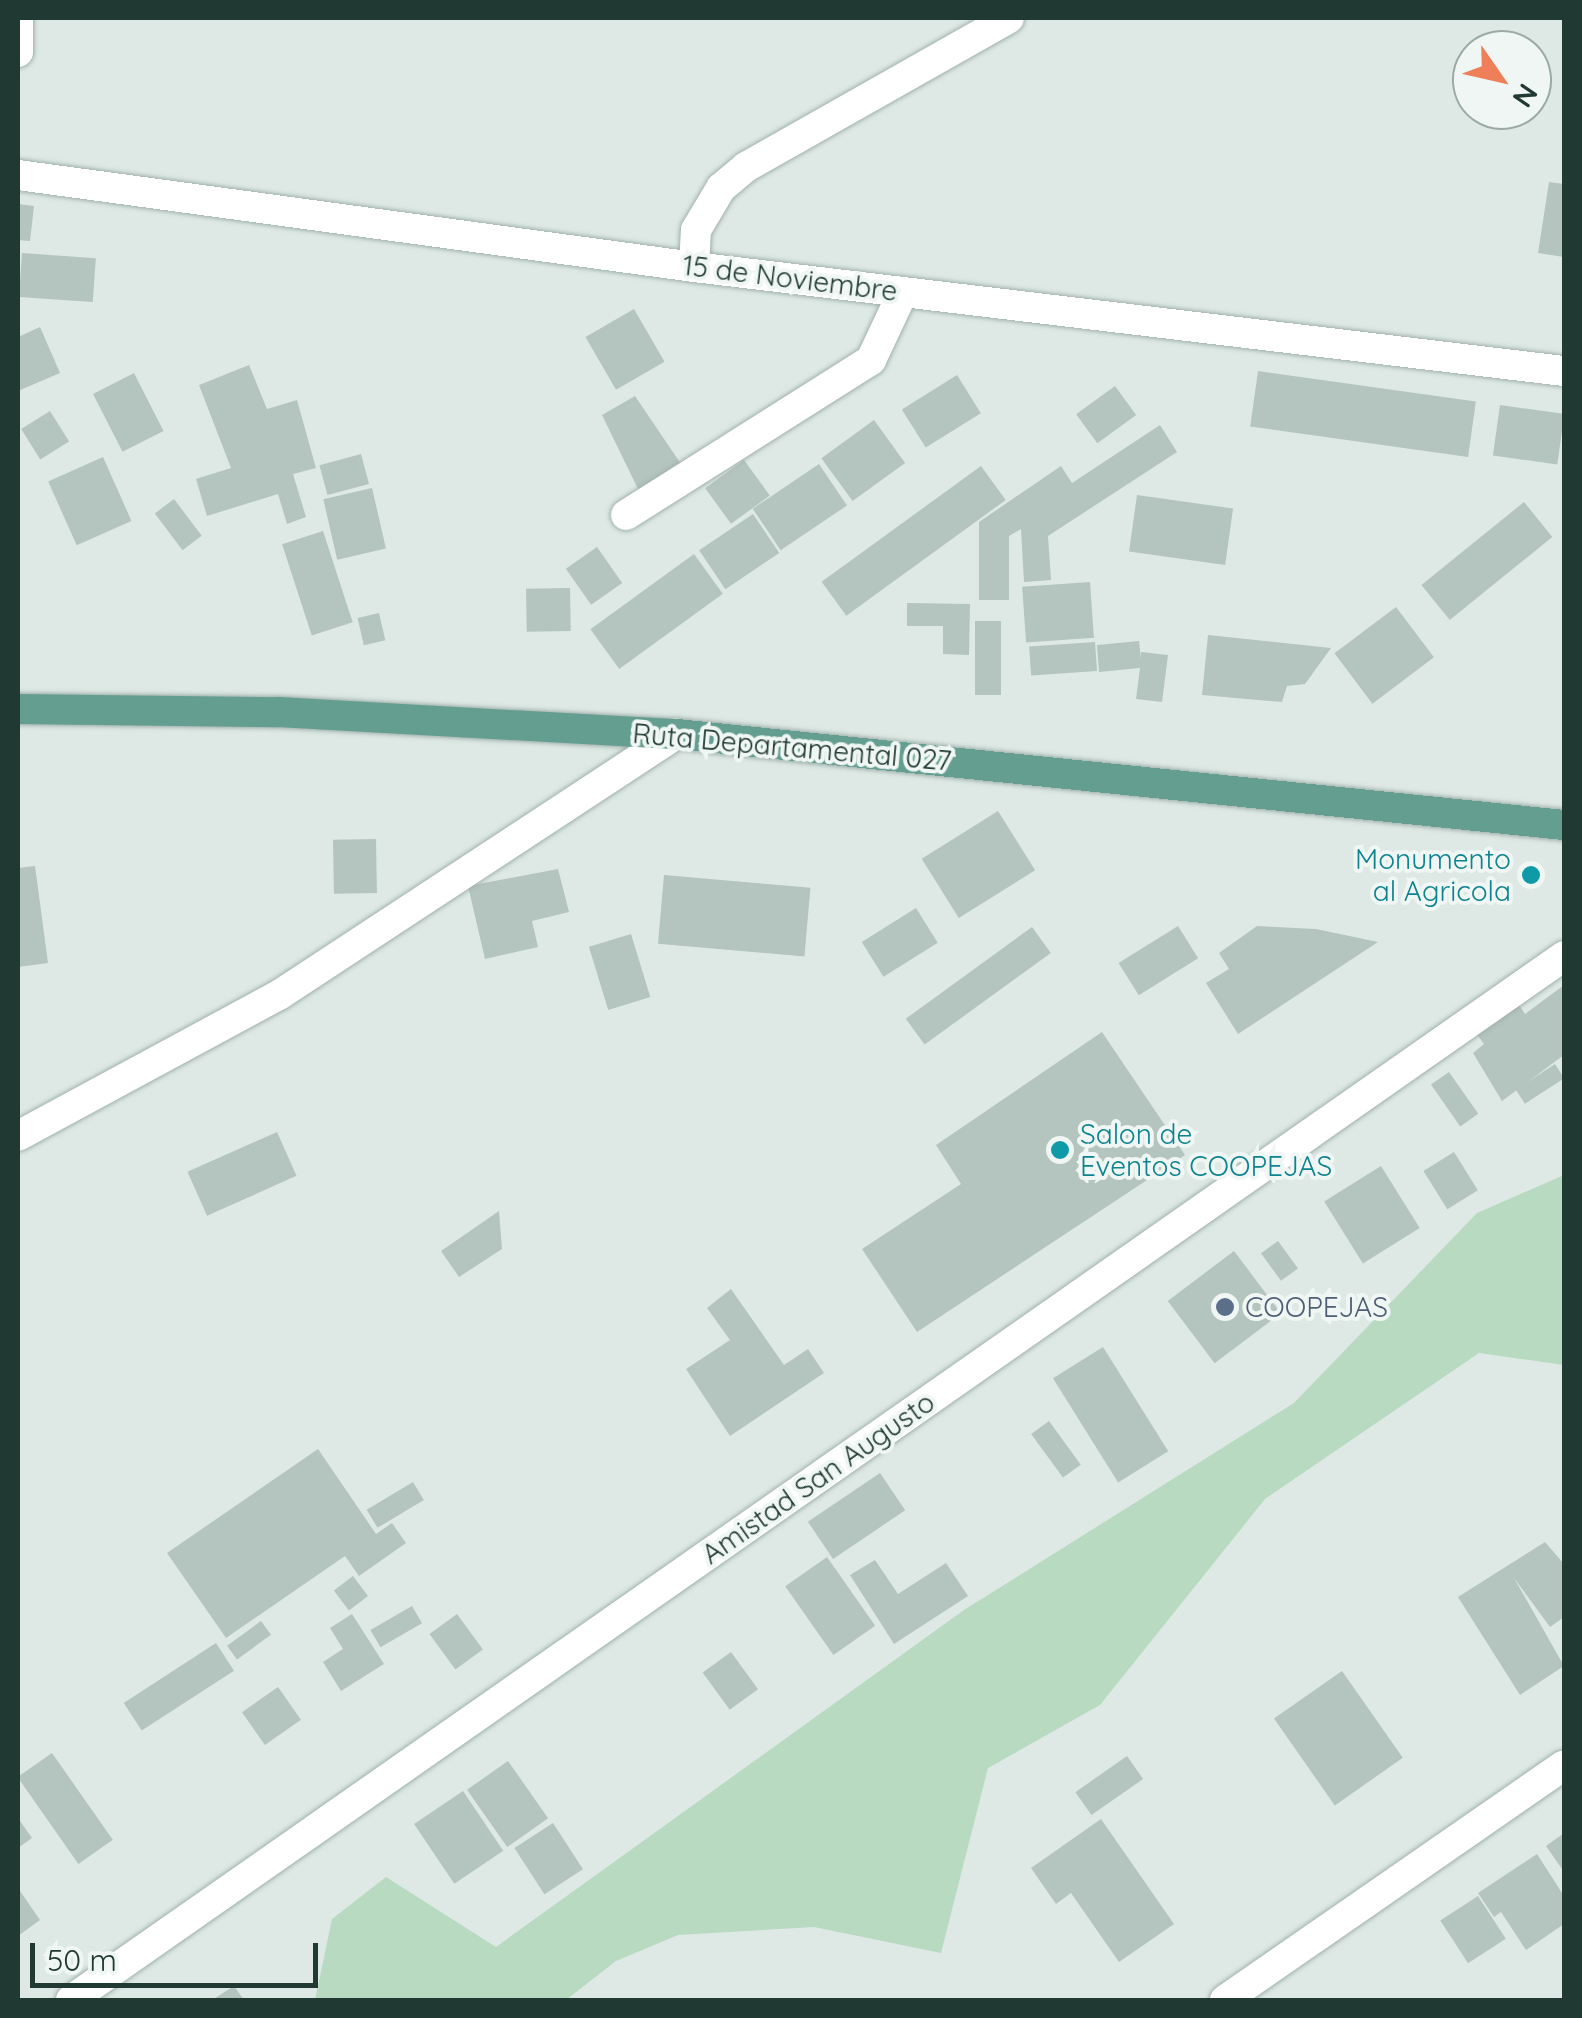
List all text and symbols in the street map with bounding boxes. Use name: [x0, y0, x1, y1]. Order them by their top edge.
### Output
north arrow: [1452, 30, 1552, 130]
text: N: [1505, 78, 1546, 114]
street label: 15 de Noviembre: [681, 248, 899, 308]
street label: Ruta Departamental 027: [631, 716, 953, 778]
place label: Monumento al Agricola: [1355, 842, 1511, 908]
marker: Monumento al Agricola: [1520, 864, 1542, 886]
place label: Salon de Eventos COOPEJAS: [1080, 1117, 1332, 1183]
marker: Salon de Eventos COOPEJAS: [1049, 1139, 1071, 1161]
place label: COOPEJAS: [1245, 1290, 1388, 1324]
marker: COOPEJAS: [1214, 1296, 1236, 1318]
street label: Amistad San Augusto: [695, 1385, 941, 1571]
scale bar: [35, 1923, 322, 1985]
text: 50 m: [47, 1941, 117, 1979]

